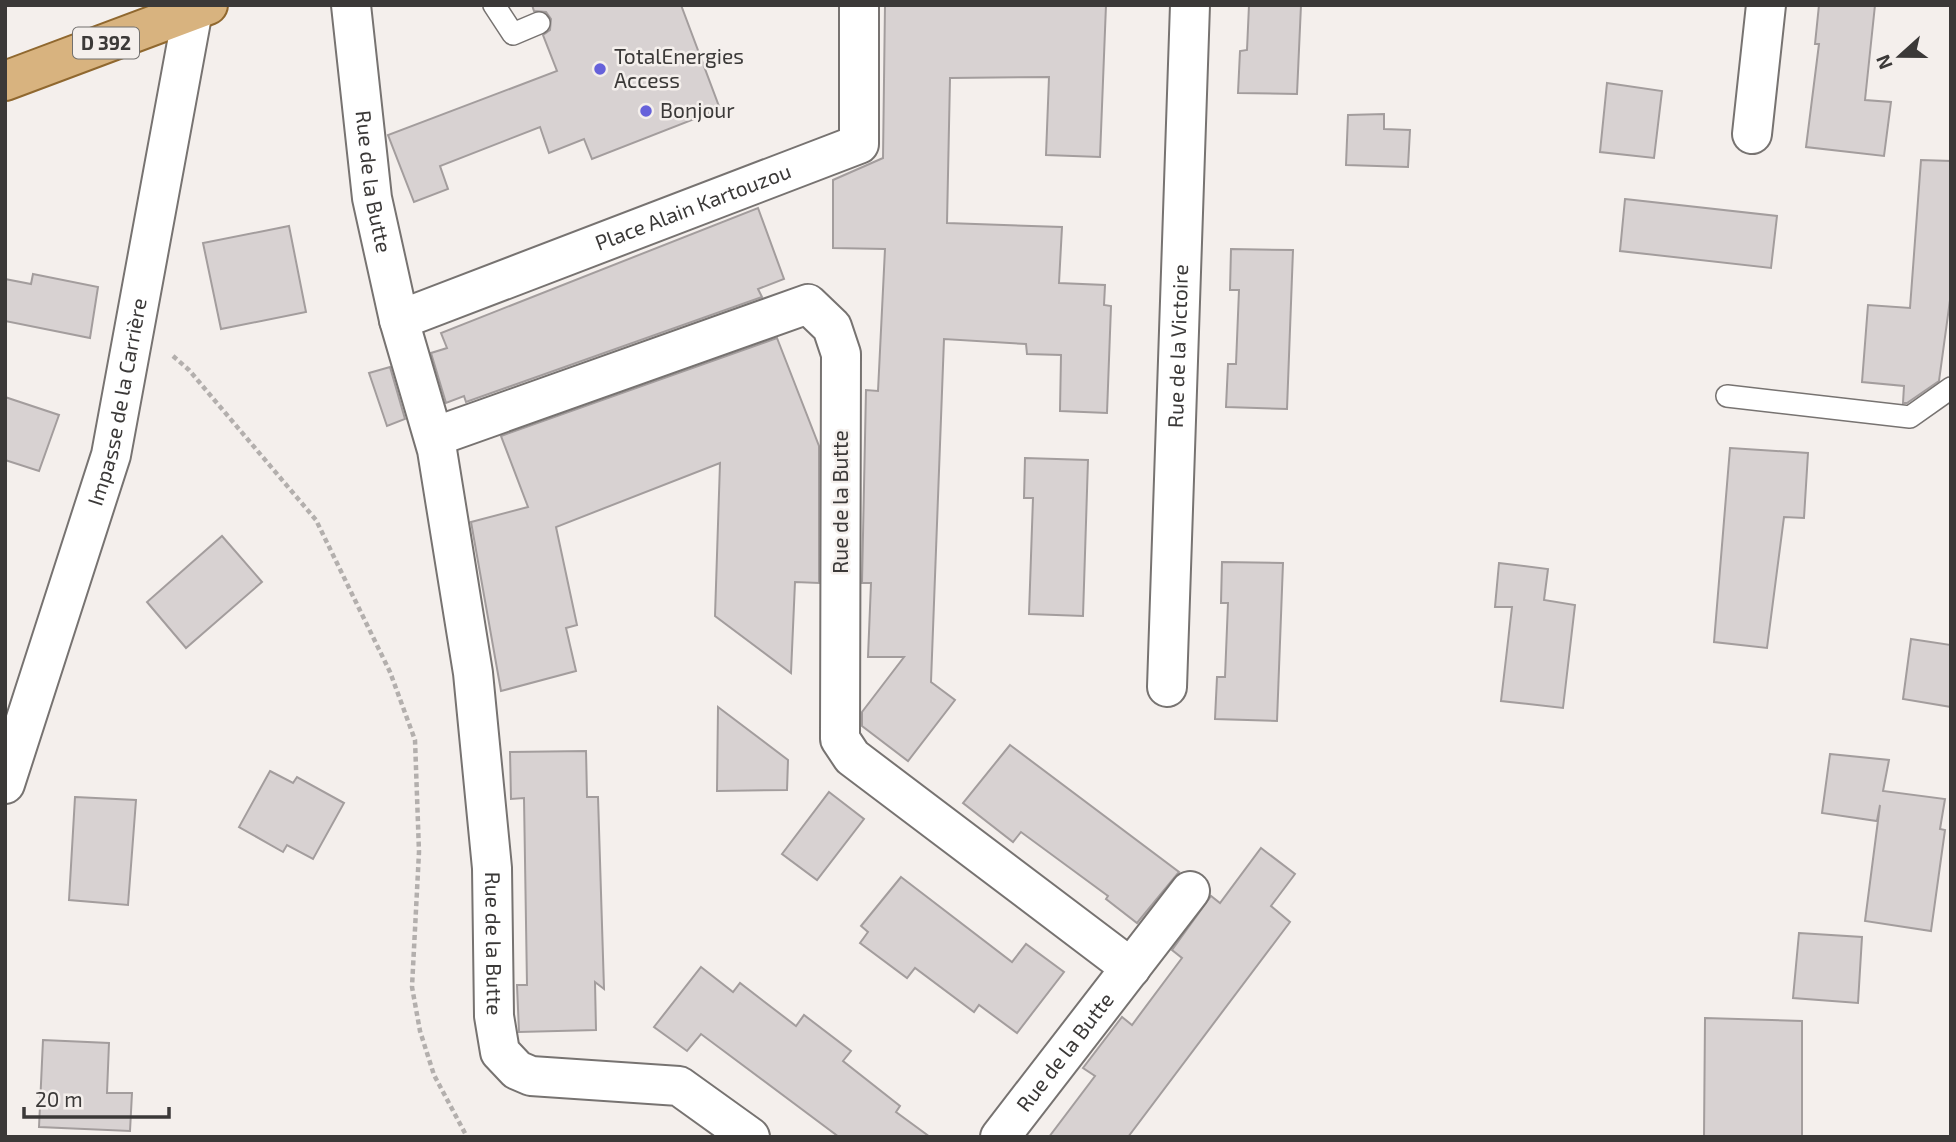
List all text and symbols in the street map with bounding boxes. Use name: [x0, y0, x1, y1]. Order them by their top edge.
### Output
north arrow: [1865, 21, 1935, 91]
road number: D 392: [73, 28, 139, 58]
place label: TotalEnergies Access: [614, 43, 744, 92]
text: N: [1870, 52, 1897, 73]
marker: TotalEnergies Access: [592, 61, 608, 77]
place label: Bonjour: [660, 97, 735, 123]
marker: Bonjour: [638, 103, 654, 119]
street label: Rue de la Butte: [352, 109, 398, 255]
street label: Place Alain Kartouzou: [591, 157, 794, 255]
street label: Rue de la Victoire: [1162, 264, 1192, 428]
street label: Impasse de la Carrière: [82, 296, 151, 508]
street label: Rue de la Butte: [827, 430, 852, 574]
street label: Rue de la Butte: [481, 872, 508, 1016]
street label: Rue de la Butte: [1010, 987, 1118, 1116]
scale bar: [24, 1076, 170, 1120]
text: 20 m: [35, 1086, 83, 1111]

